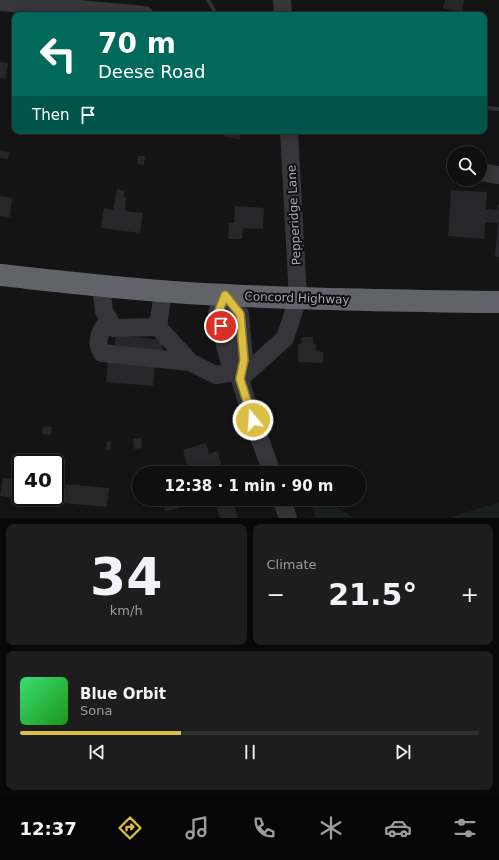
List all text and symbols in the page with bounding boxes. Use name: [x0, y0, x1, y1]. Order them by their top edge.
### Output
text: 70 m: [98, 27, 176, 60]
icon: left: [32, 28, 84, 80]
text: Deese Road: [98, 61, 205, 82]
icon: arrive: [77, 104, 99, 126]
text: Then: [32, 106, 69, 124]
map controls: [447, 146, 487, 186]
button: search: [447, 146, 487, 186]
street label: Pepperidge Lane: [284, 164, 304, 266]
street label: Concord Highway: [244, 289, 350, 307]
pin: [204, 309, 238, 343]
icon: arrive: [210, 315, 232, 337]
position arrow: [232, 399, 274, 441]
speed limit sign: 40: [12, 454, 64, 506]
text: 12:38 · 1 min · 90 m: [165, 477, 333, 495]
text: 34: [90, 547, 162, 607]
text: Climate: [267, 557, 317, 572]
text: 21.5°: [328, 577, 417, 612]
text: −: [267, 582, 285, 607]
text: +: [461, 582, 479, 607]
text: km/h: [110, 603, 143, 618]
text: Blue Orbit: [80, 685, 166, 703]
text: Sona: [80, 703, 112, 718]
icon: previous: [86, 741, 108, 763]
icon: pause: [239, 741, 261, 763]
icon: next: [392, 741, 414, 763]
icon: directions: [116, 814, 144, 842]
icon: music: [183, 814, 211, 842]
icon: phone: [250, 814, 278, 842]
icon: climate: [317, 814, 345, 842]
icon: car: [384, 814, 412, 842]
icon: filters: [451, 814, 479, 842]
text: 12:37: [20, 818, 77, 839]

